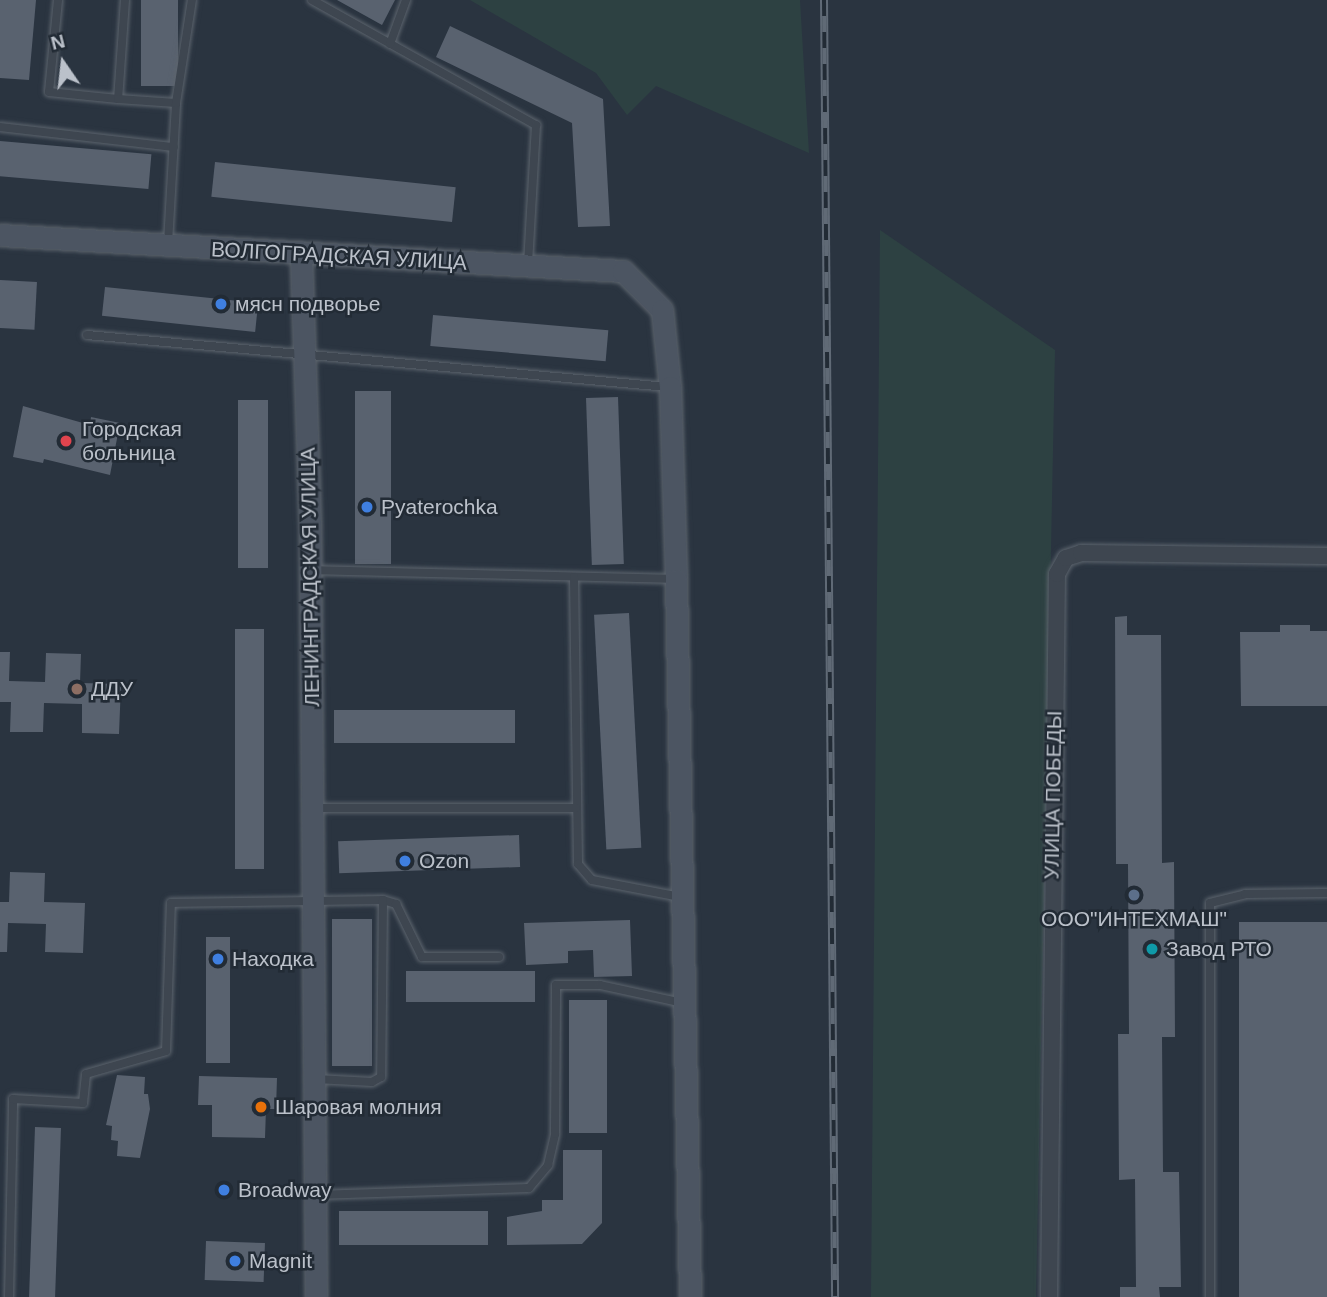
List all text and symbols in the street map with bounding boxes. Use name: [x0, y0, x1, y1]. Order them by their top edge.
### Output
north arrow: [28, 28, 98, 98]
text: N: [49, 30, 67, 54]
street label: ВОЛГОГРАДСКАЯ УЛИЦА: [210, 237, 468, 275]
place label: мясн подворье: [235, 291, 380, 317]
marker: мясн подворье: [213, 296, 229, 312]
place label: Городская больница: [82, 416, 182, 466]
marker: Городская больница: [56, 431, 76, 451]
street label: ЛЕНИНГРАДСКАЯ УЛИЦА: [295, 447, 325, 707]
place label: Pyaterochka: [381, 494, 498, 520]
marker: Pyaterochka: [359, 499, 375, 515]
place label: ДДУ: [91, 676, 133, 702]
marker: ДДУ: [69, 681, 85, 697]
street label: УЛИЦА ПОБЕДЫ: [1039, 710, 1067, 880]
place label: Ozon: [419, 848, 469, 874]
marker: Ozon: [397, 853, 413, 869]
marker: ООО"ИНТЕХМАШ": [1126, 887, 1142, 903]
place label: ООО"ИНТЕХМАШ": [1041, 906, 1227, 932]
place label: Завод РТО: [1166, 936, 1272, 962]
marker: Завод РТО: [1144, 941, 1160, 957]
place label: Находка: [232, 946, 314, 972]
marker: Находка: [210, 951, 226, 967]
place label: Шаровая молния: [275, 1094, 442, 1120]
marker: Шаровая молния: [253, 1099, 269, 1115]
place label: Broadway: [238, 1177, 331, 1203]
marker: Broadway: [216, 1182, 232, 1198]
place label: Magnit: [249, 1248, 312, 1274]
marker: Magnit: [227, 1253, 243, 1269]

